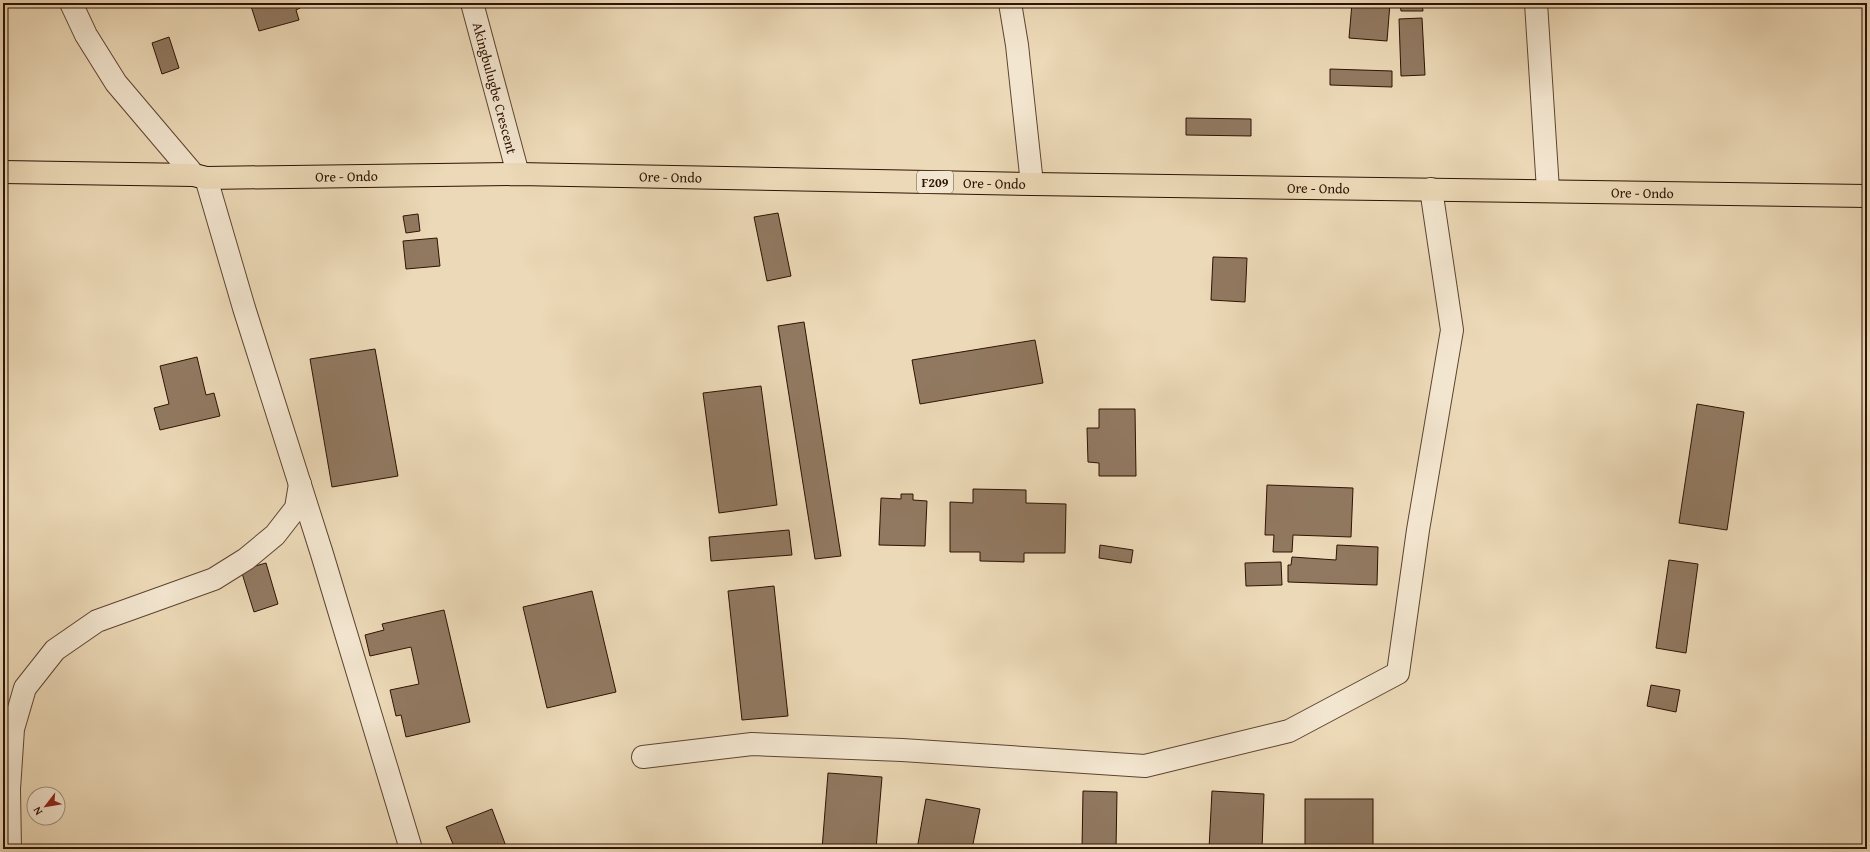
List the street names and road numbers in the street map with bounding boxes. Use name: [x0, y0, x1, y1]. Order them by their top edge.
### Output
street label: Akingbulugbe Crescent: [468, 20, 522, 156]
street label: Ore - Ondo: [315, 166, 378, 187]
street label: Ore - Ondo: [639, 166, 702, 188]
road number: F209: [917, 171, 953, 193]
street label: Ore - Ondo: [963, 173, 1026, 194]
street label: Ore - Ondo: [1287, 178, 1350, 199]
street label: Ore - Ondo: [1611, 182, 1674, 203]

